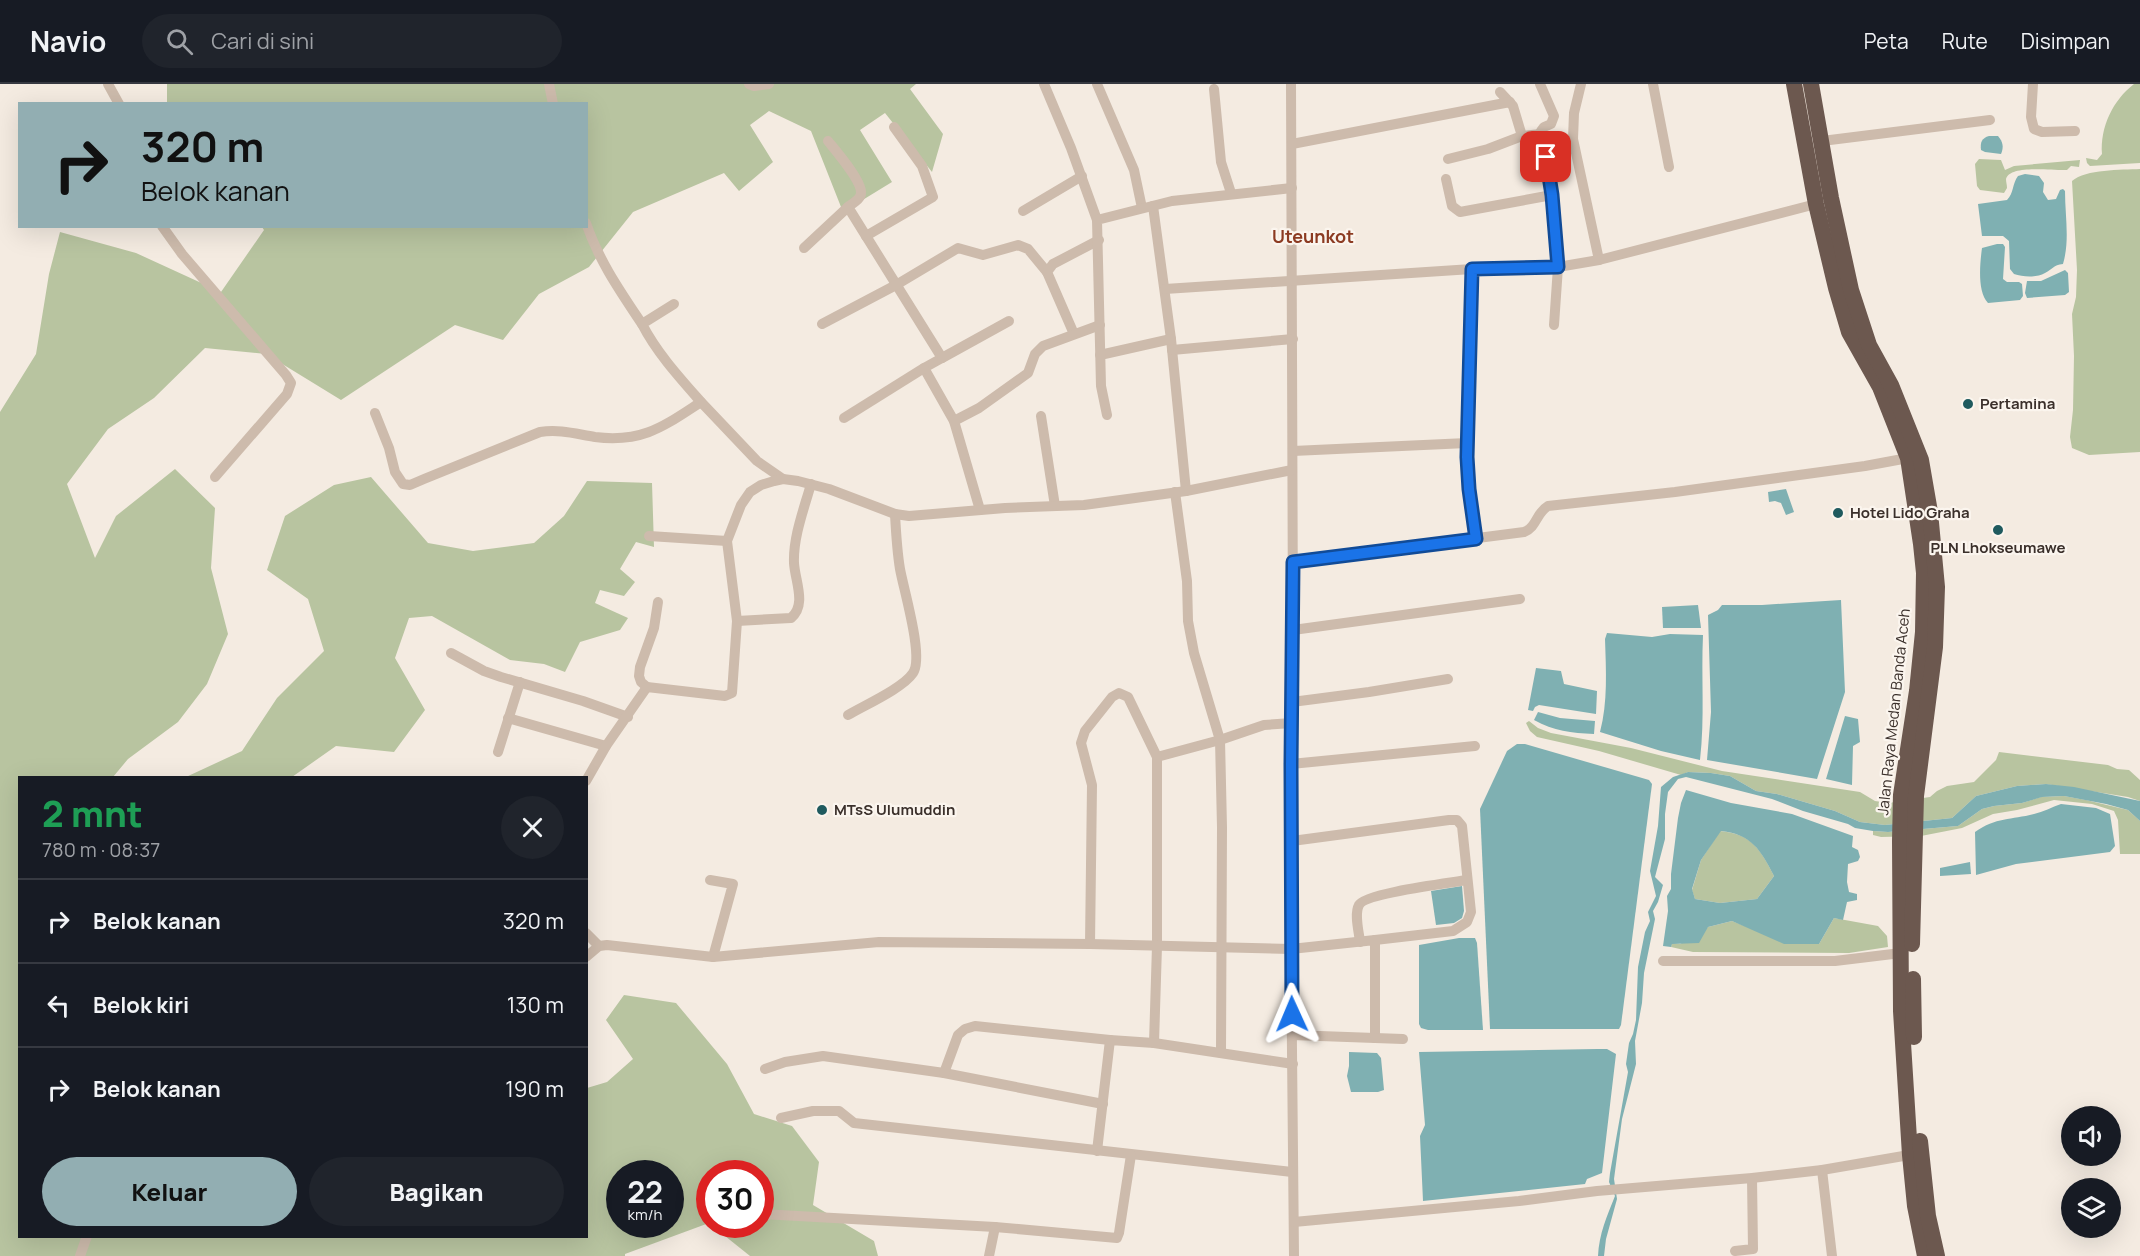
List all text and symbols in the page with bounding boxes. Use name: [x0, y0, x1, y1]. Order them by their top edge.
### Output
search box: [142, 14, 562, 68]
text: Navio: [30, 22, 106, 60]
icon: search: [163, 25, 196, 58]
text: Cari di sini: [211, 26, 314, 56]
text: Peta: [1864, 27, 1909, 55]
text: Rute: [1942, 27, 1988, 55]
text: Disimpan: [2021, 27, 2110, 55]
text: 320 m: [141, 117, 264, 175]
icon: right: [42, 126, 120, 204]
pin: [1520, 131, 1571, 182]
icon: arrive: [1529, 140, 1562, 173]
text: Belok kanan: [141, 172, 290, 209]
district label: Uteunkot: [1272, 224, 1354, 248]
place label: Pertamina: [1980, 393, 2055, 414]
marker: Pertamina: [1961, 397, 1975, 411]
place label: Hotel Lido Graha: [1850, 502, 1970, 523]
marker: Hotel Lido Graha: [1831, 506, 1845, 520]
marker: PLN Lhokseumawe: [1991, 523, 2005, 537]
place label: PLN Lhokseumawe: [1930, 537, 2066, 558]
street label: Jalan Raya Medan Banda Aceh: [1872, 607, 1915, 816]
text: 2 mnt: [42, 789, 143, 838]
button: close: [501, 796, 564, 859]
place label: MTsS Ulumuddin: [834, 799, 955, 820]
marker: MTsS Ulumuddin: [815, 803, 829, 817]
text: 780 m · 08:37: [42, 836, 160, 863]
icon: right: [42, 905, 75, 938]
text: Belok kanan: [93, 906, 221, 936]
text: 320 m: [503, 906, 564, 936]
position arrow: [1260, 982, 1324, 1046]
icon: left: [42, 989, 75, 1022]
text: Belok kiri: [93, 990, 189, 1020]
text: 130 m: [507, 990, 564, 1020]
icon: right: [42, 1073, 75, 1106]
text: Belok kanan: [93, 1074, 221, 1104]
text: 190 m: [505, 1074, 564, 1104]
map controls: [2061, 1106, 2121, 1238]
button: sound: [2061, 1106, 2121, 1166]
button: Keluar: [42, 1157, 297, 1226]
button: Bagikan: [309, 1157, 564, 1226]
speed limit sign: 30: [696, 1160, 774, 1238]
text: 22: [627, 1171, 663, 1212]
button: layers: [2061, 1178, 2121, 1238]
text: km/h: [628, 1204, 662, 1225]

